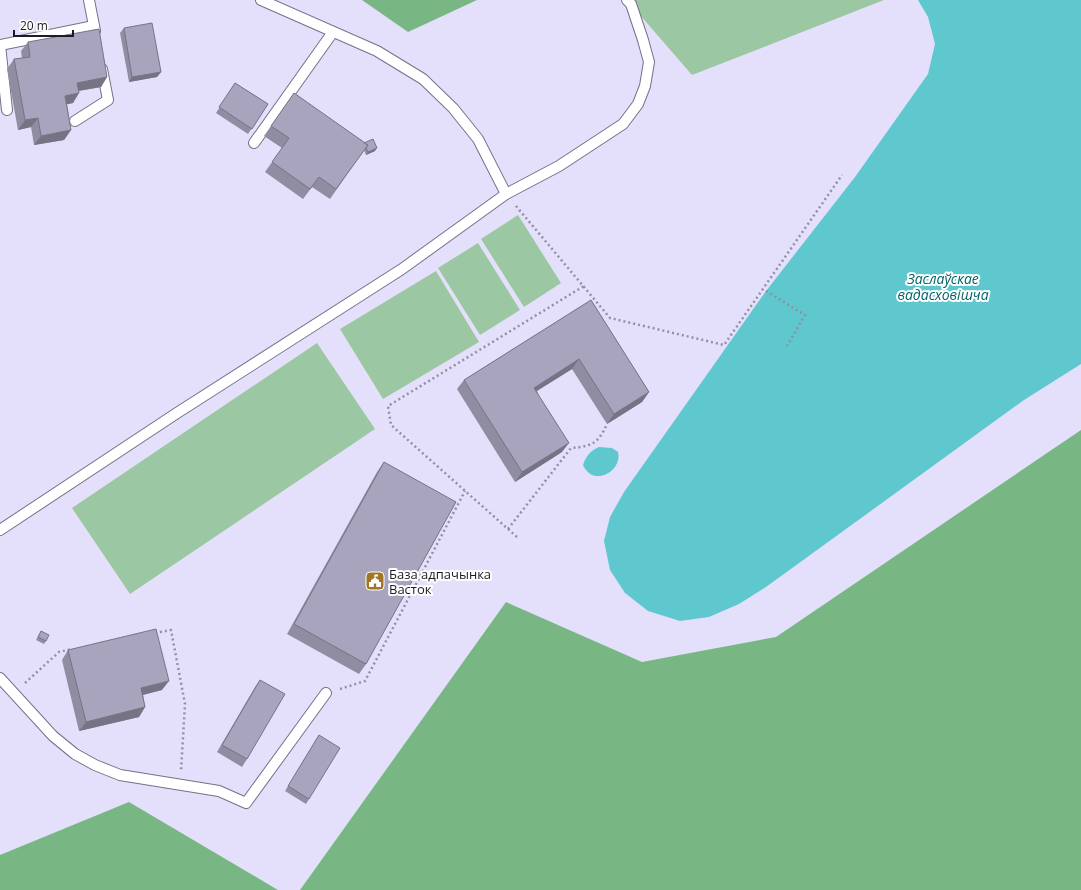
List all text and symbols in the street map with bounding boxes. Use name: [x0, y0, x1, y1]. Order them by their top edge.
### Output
scale bar: [14, 12, 73, 38]
text: 20 m: [20, 17, 48, 34]
water label: Заслаўскае вадасховішча: [897, 269, 989, 304]
place label: База адпачынка Васток: [389, 565, 491, 598]
public building icon: База адпачынка Васток: [364, 570, 386, 592]

